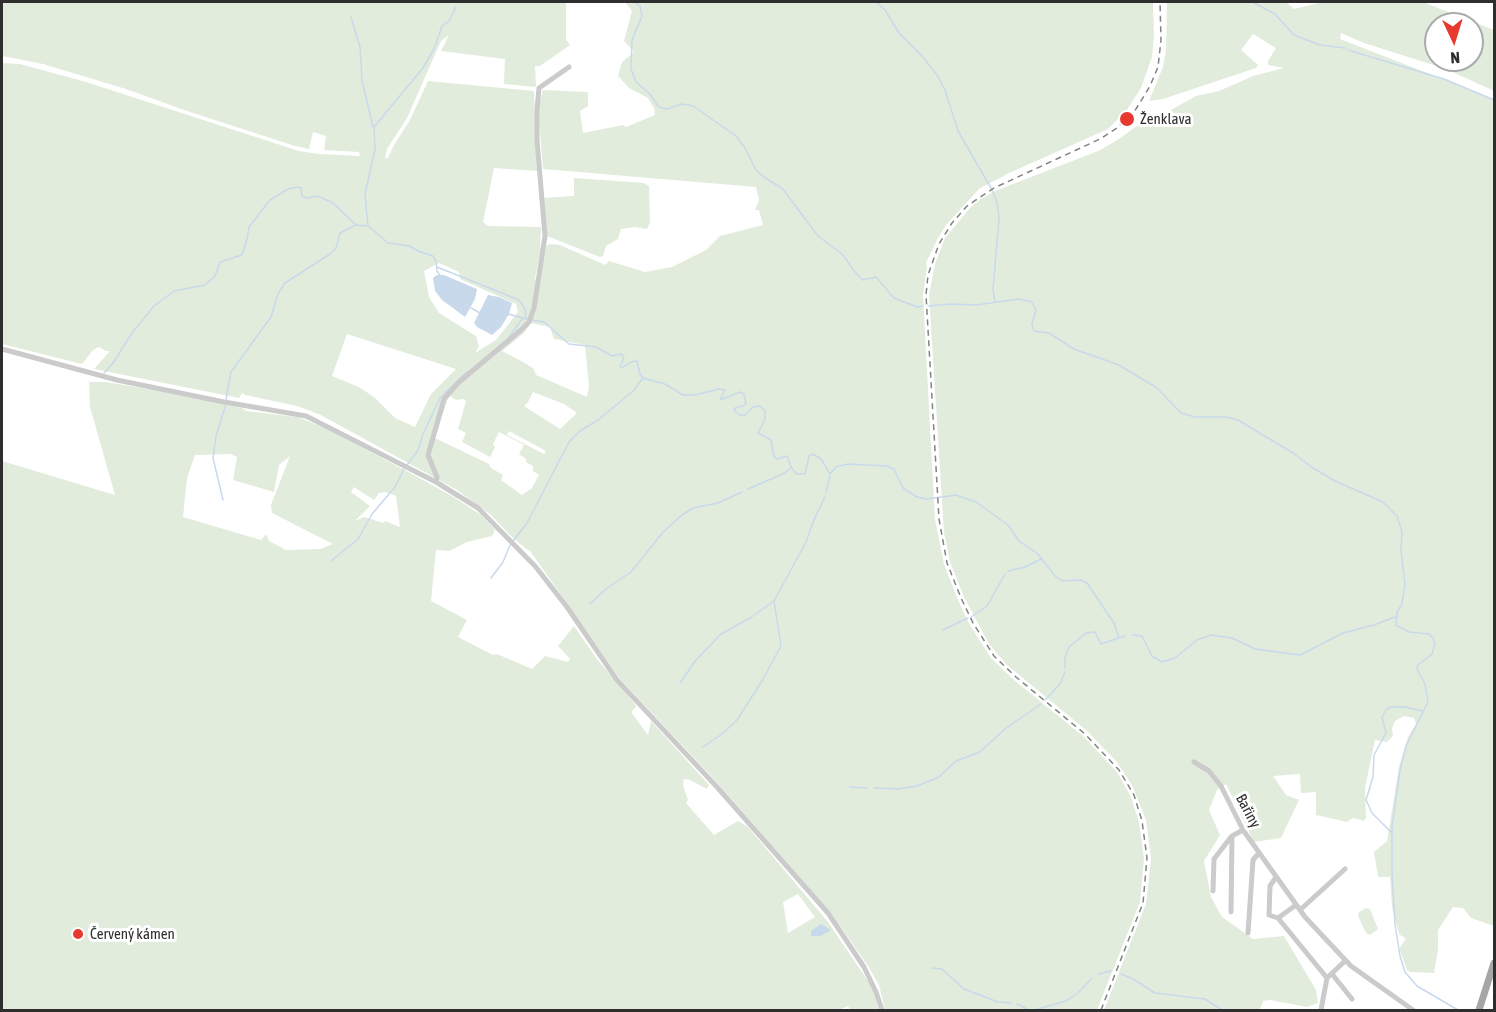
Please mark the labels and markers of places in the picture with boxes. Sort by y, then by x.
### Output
marker: Ženklava [1118,110,1136,128]
place label: Ženklava [1140,110,1191,128]
place label: Červený kámen [90,925,175,943]
marker: Červený kámen [71,927,85,941]

